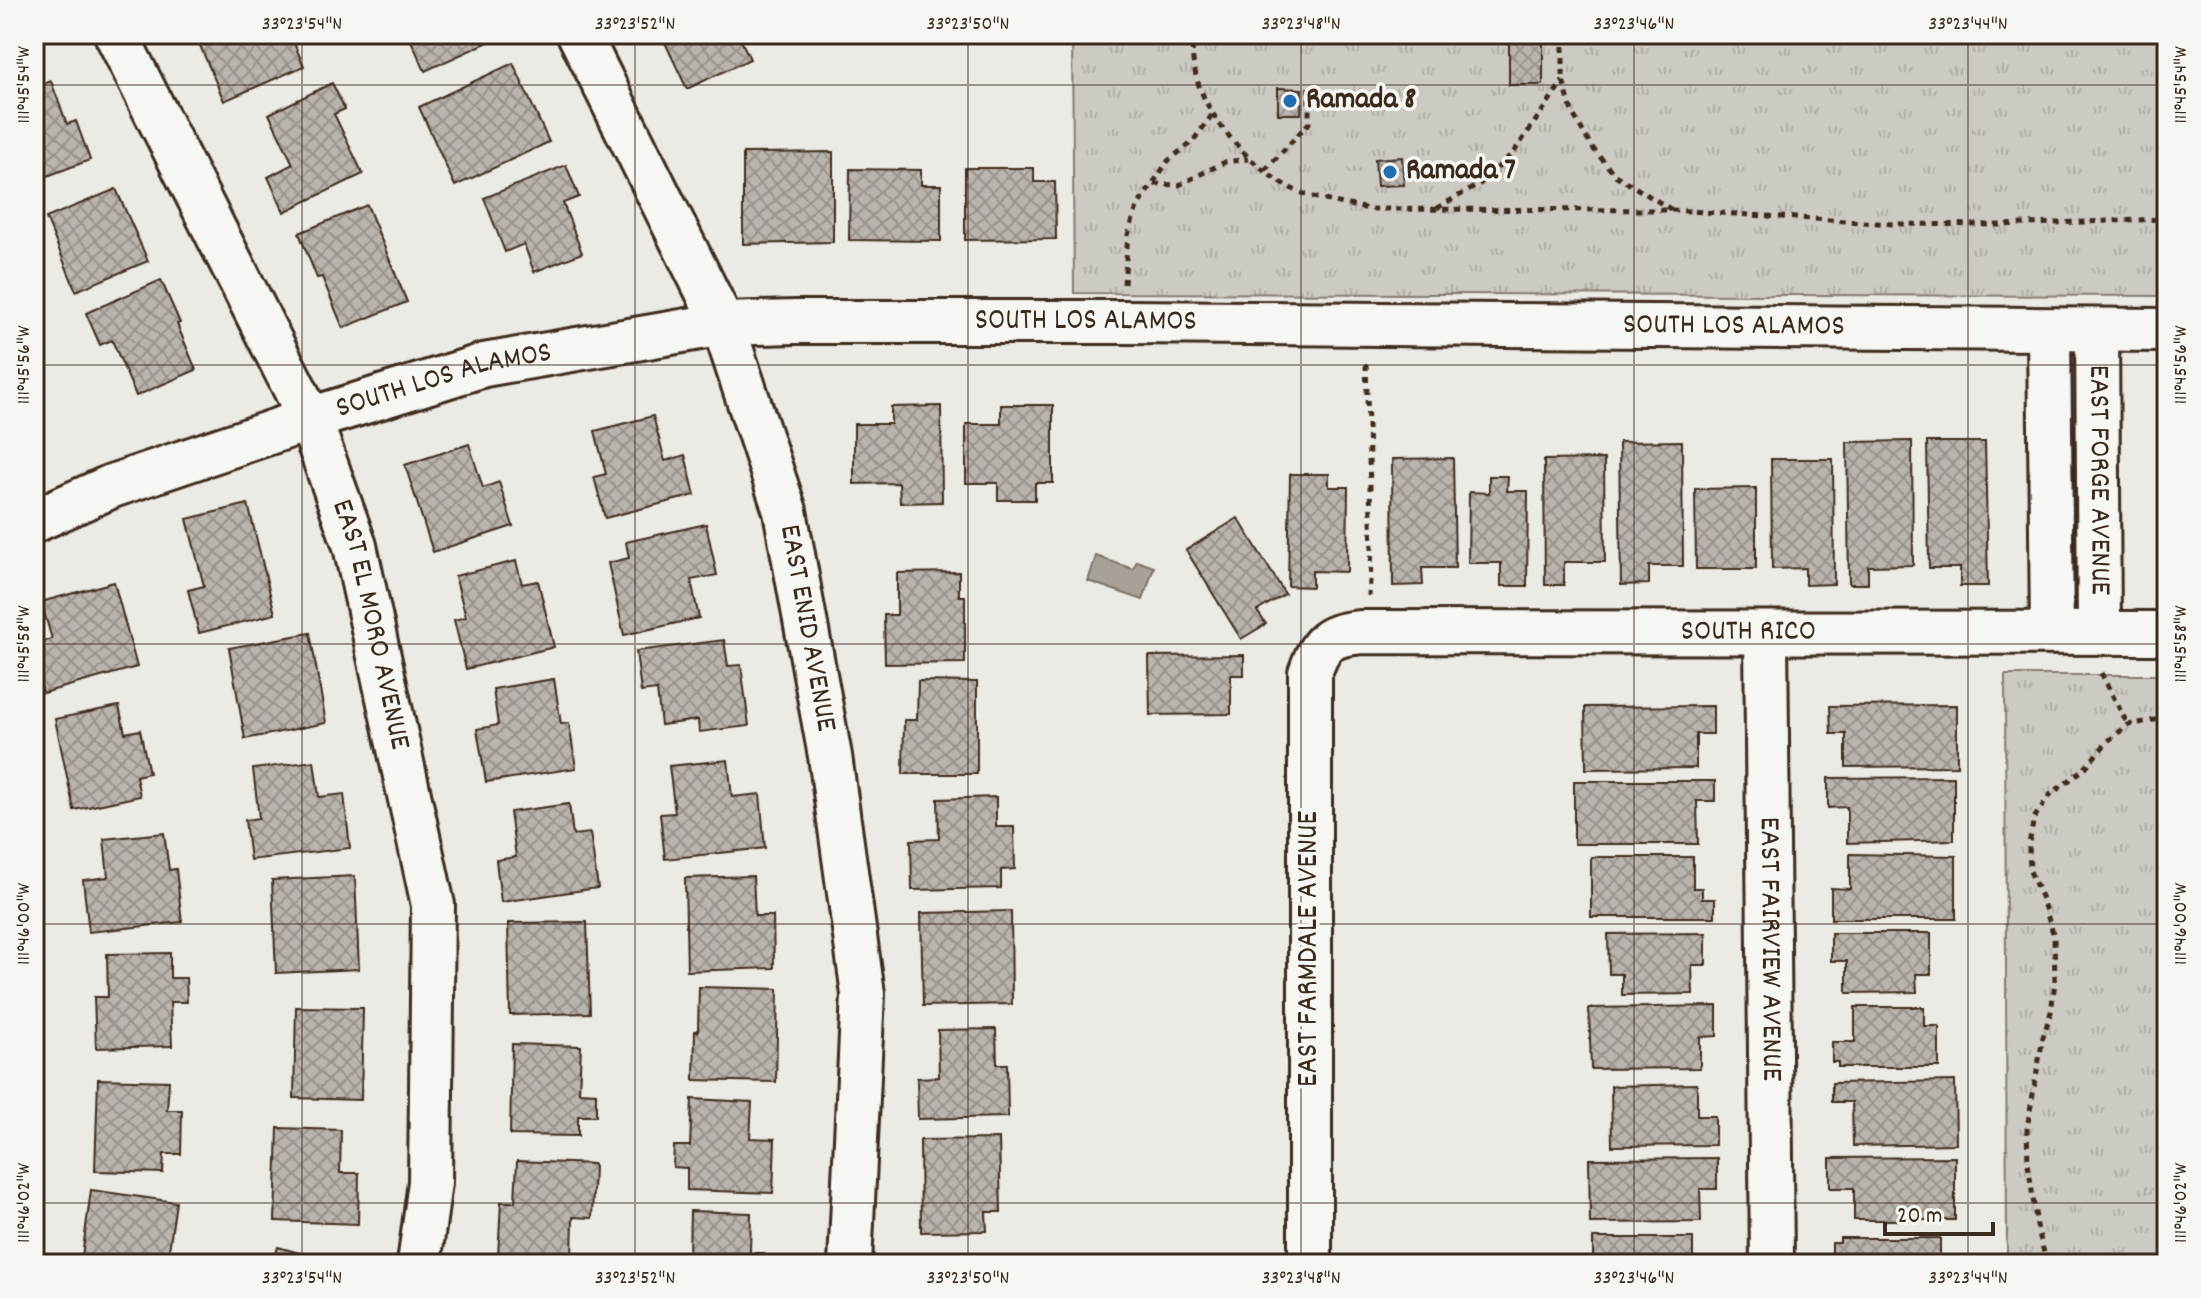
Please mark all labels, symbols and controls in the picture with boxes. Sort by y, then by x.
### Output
text: 33°23'54"N [262,11,342,39]
text: 33°23'52"N [595,11,675,39]
text: 33°23'50"N [927,11,1009,39]
text: 33°23'48"N [1261,11,1341,39]
text: 33°23'46"N [1594,11,1674,39]
text: 33°23'44"N [1928,11,2008,39]
text: 111°45'54"W [11,46,39,124]
text: 111°45'54"W [2168,46,2196,124]
place label: Ramada 8 [1306,80,1416,123]
marker: Ramada 8 [1281,92,1299,110]
place label: Ramada 7 [1406,151,1516,194]
marker: Ramada 7 [1381,163,1399,181]
street label: SOUTH LOS ALAMOS [975,300,1197,344]
street label: SOUTH LOS ALAMOS [1623,304,1845,349]
text: 111°45'56"W [11,325,39,404]
text: 111°45'56"W [2168,325,2196,404]
street label: SOUTH LOS ALAMOS [331,332,555,431]
street label: EAST FORGE AVENUE [2076,365,2120,596]
street label: EAST EL MORO AVENUE [319,494,420,754]
street label: EAST ENID AVENUE [766,521,847,736]
text: 111°45'58"W [11,605,39,682]
text: 111°45'58"W [2168,605,2196,682]
street label: SOUTH RICO [1681,611,1816,654]
street label: EAST FARMDALE AVENUE [1289,811,1332,1087]
street label: EAST FAIRVIEW AVENUE [1746,816,1792,1082]
text: 111°46'00"W [11,882,39,965]
text: 111°46'00"W [2168,882,2196,965]
text: 111°46'02"W [11,1163,39,1243]
text: 111°46'02"W [2168,1163,2196,1243]
scale bar [1885,1186,1993,1236]
text: 20 m [1897,1200,1943,1234]
text: 33°23'54"N [262,1265,342,1293]
text: 33°23'52"N [595,1265,675,1293]
text: 33°23'50"N [927,1265,1009,1293]
text: 33°23'48"N [1261,1265,1341,1293]
text: 33°23'46"N [1594,1265,1674,1293]
text: 33°23'44"N [1928,1265,2008,1293]

